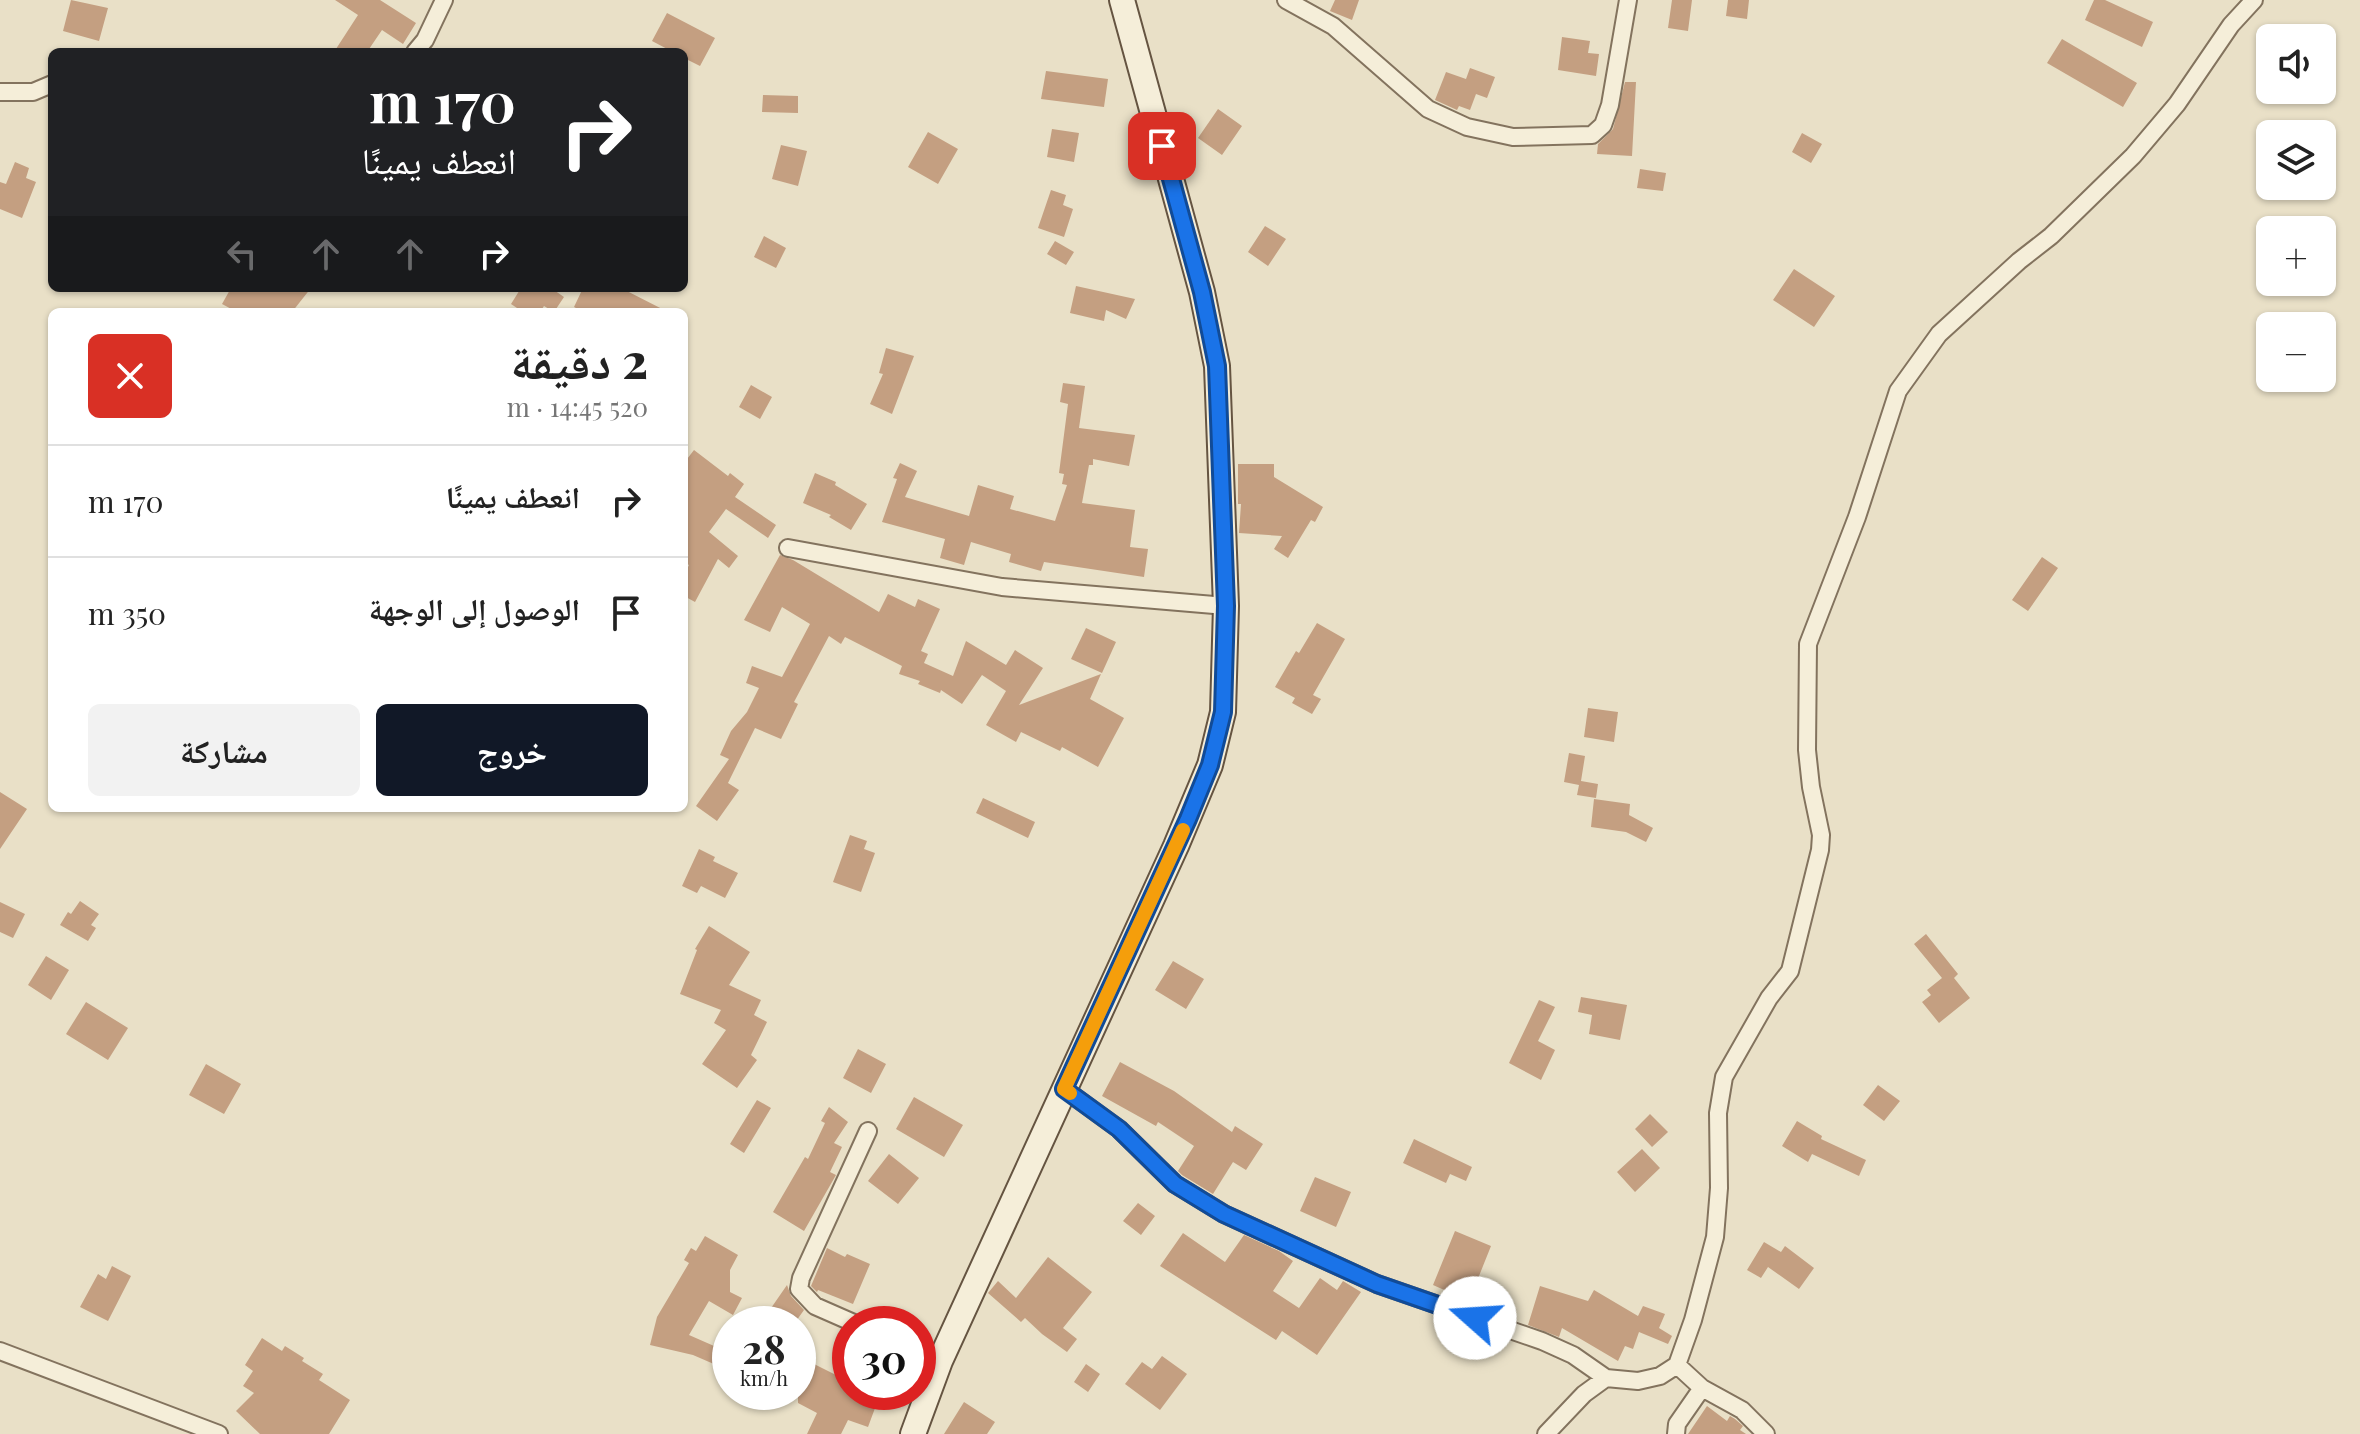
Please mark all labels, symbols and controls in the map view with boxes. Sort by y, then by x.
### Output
map controls [2256,24,2336,392]
button: sound [2256,24,2336,104]
text: 170 m [369,63,516,138]
icon: right [544,80,648,184]
pin [1128,112,1196,180]
button: layers [2256,120,2336,200]
icon: arrive [1140,124,1184,168]
text: انعطف يمينًا [362,135,516,183]
button: + [2256,216,2336,296]
icon: left [220,232,264,276]
icon: ahead [304,232,348,276]
icon: ahead [388,232,432,276]
icon: right [472,232,516,276]
button: − [2256,312,2336,392]
text: 2 دقيقة [510,327,648,391]
button: close [88,334,172,418]
text: 520 m · 14:45 [507,389,648,424]
text: انعطف يمينًا [446,476,580,516]
icon: right [604,479,648,523]
text: 170 m [88,481,163,521]
text: الوصول إلى الوجهة [369,588,580,628]
icon: arrive [604,591,648,635]
text: 350 m [88,593,166,633]
button: مشاركة [88,704,360,796]
button: خروج [376,704,648,796]
position arrow [1433,1276,1517,1360]
speed limit sign: 30 [832,1306,936,1410]
text: 28 [742,1321,786,1374]
text: km/h [740,1364,788,1391]

